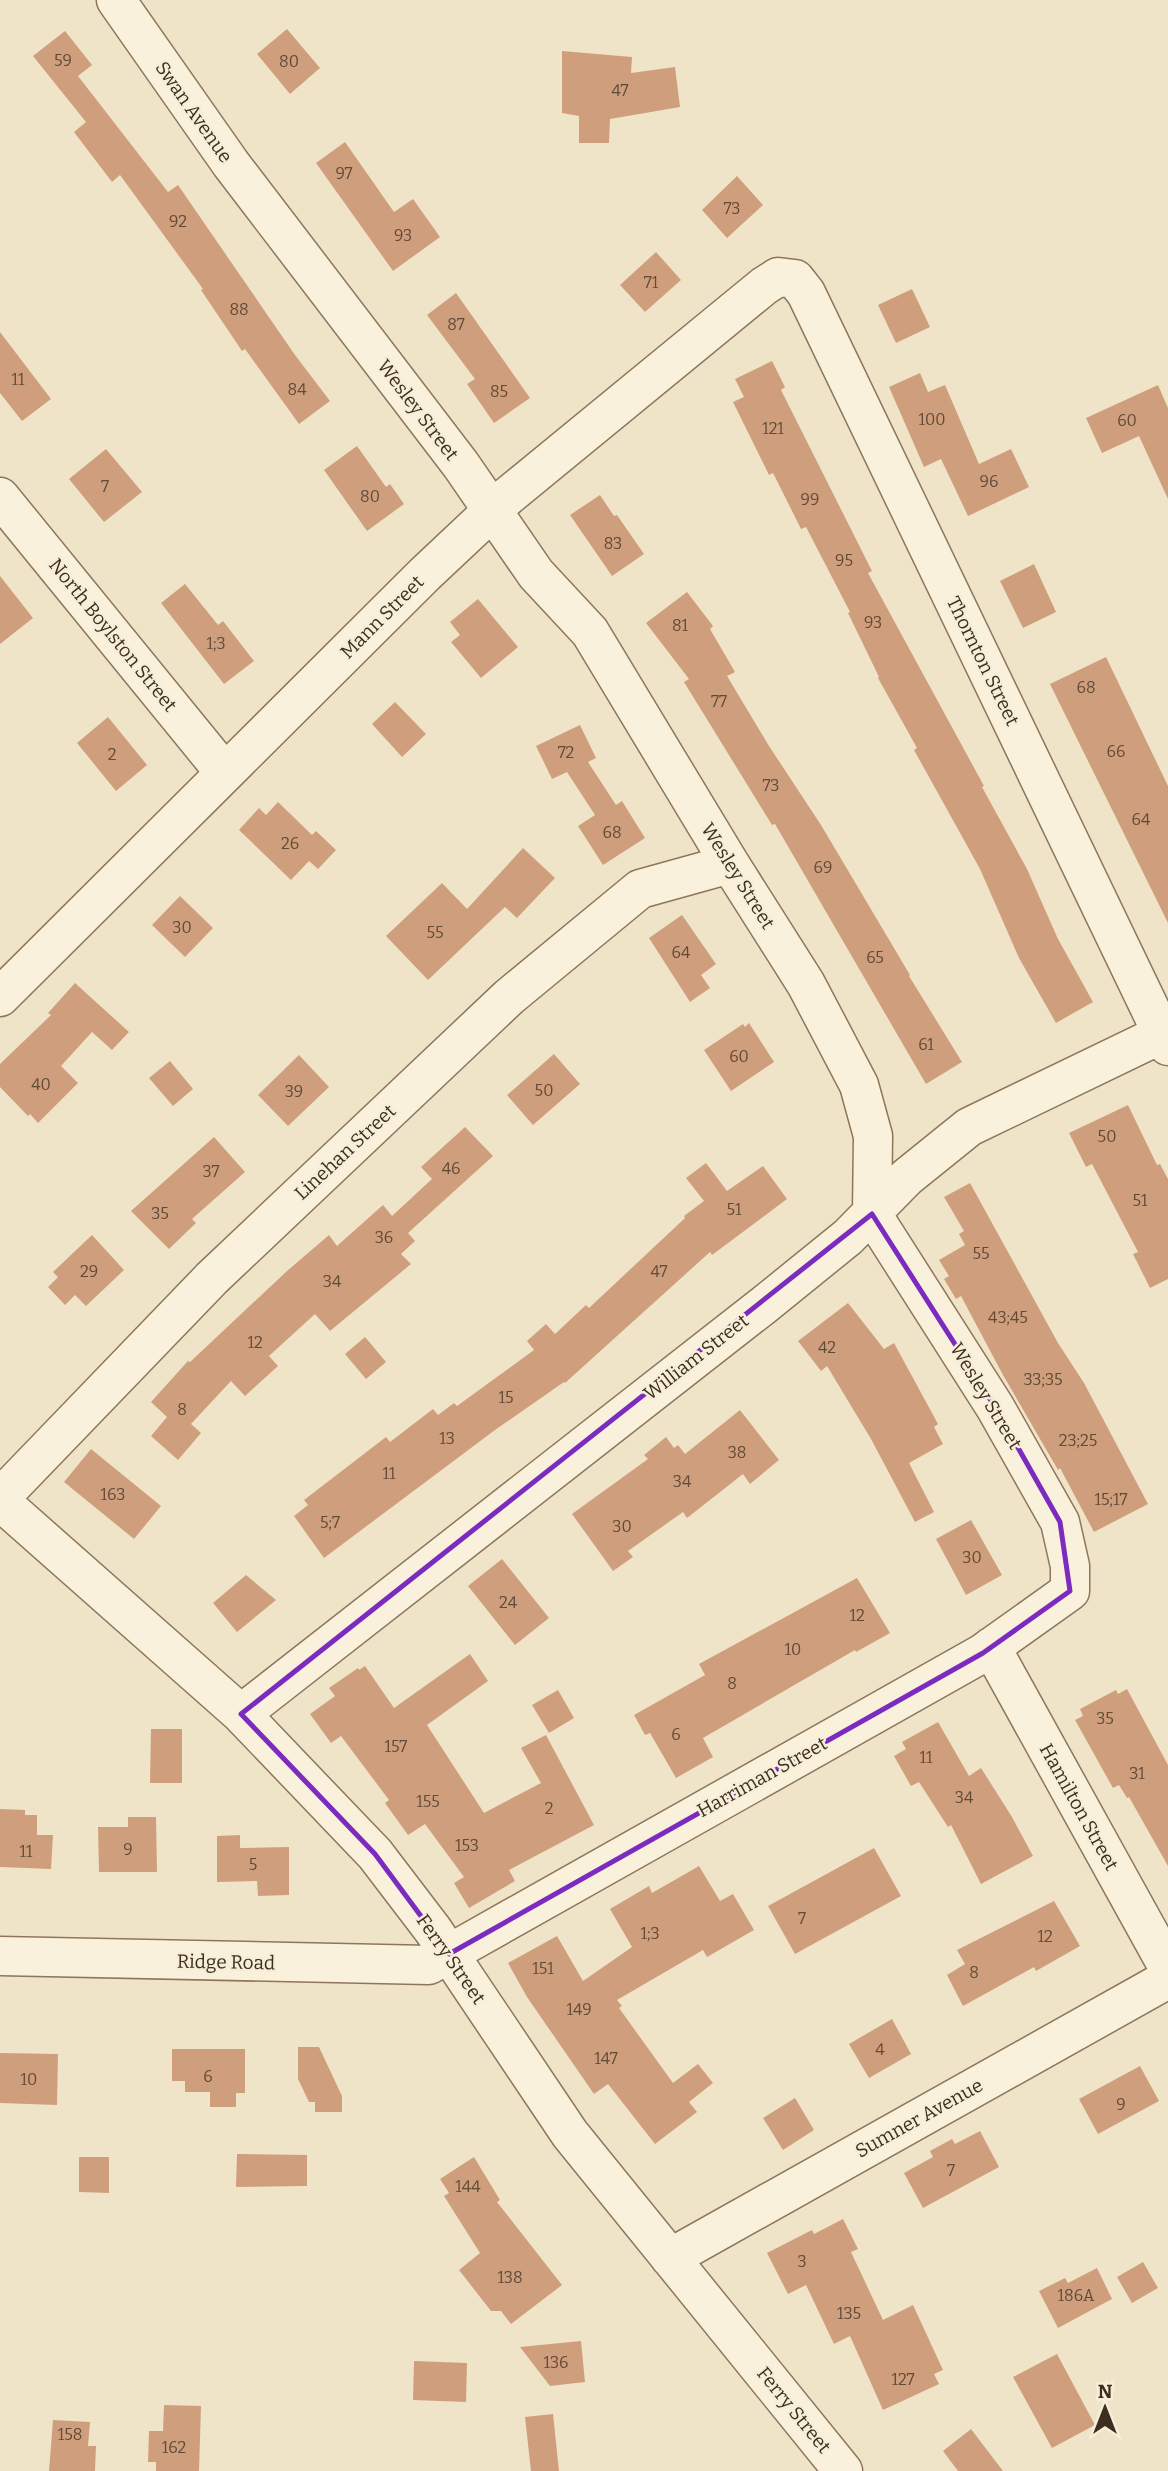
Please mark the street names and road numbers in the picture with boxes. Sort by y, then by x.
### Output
street label: Swan Avenue [151,57,237,167]
street label: Wesley Street [373,355,464,465]
street label: North Boylston Street [44,554,182,716]
street label: Mann Street [336,570,429,663]
street label: Thornton Street [942,593,1024,729]
street label: Wesley Street [696,819,780,933]
street label: Linehan Street [290,1099,400,1205]
street label: William Street [639,1309,753,1405]
street label: Wesley Street [945,1338,1027,1454]
street label: Harriman Street [693,1732,831,1822]
street label: Hamilton Street [1035,1740,1123,1875]
street label: Ferry Street [412,1910,490,2008]
street label: Ridge Road [177,1950,275,1974]
street label: Sumner Avenue [851,2073,987,2163]
street label: Ferry Street [752,2362,836,2458]

